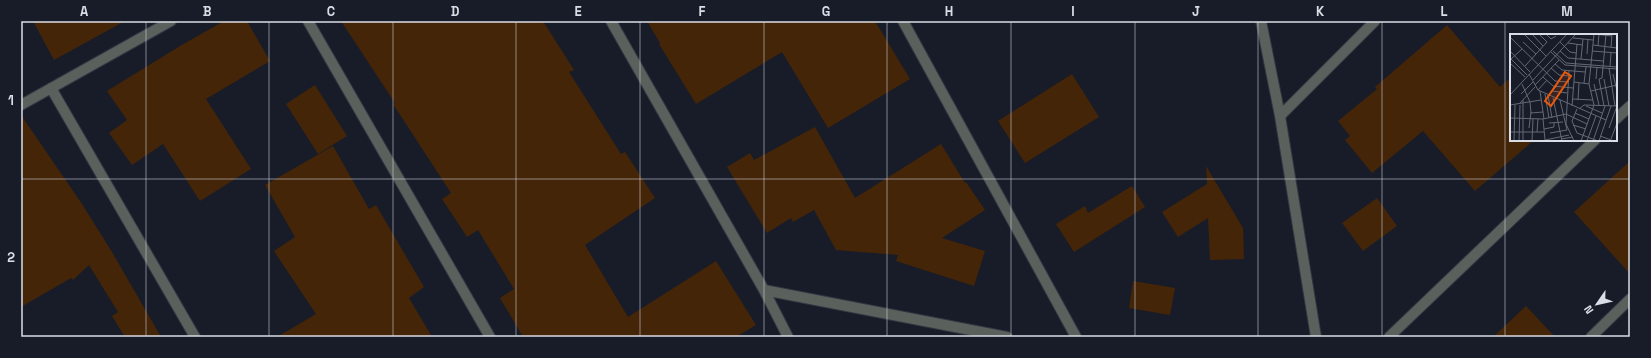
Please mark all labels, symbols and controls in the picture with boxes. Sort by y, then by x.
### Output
text: A [80,3,89,20]
text: B [203,3,212,20]
text: C [327,3,335,20]
text: D [451,3,460,20]
text: E [574,3,582,20]
text: F [699,3,706,20]
text: G [822,3,830,20]
text: H [945,3,953,20]
text: I [1071,3,1075,20]
text: J [1192,3,1200,20]
text: K [1316,3,1325,20]
text: L [1440,3,1448,20]
text: M [1561,3,1573,20]
inset map [1510,34,1617,141]
text: 1 [8,92,14,109]
text: 2 [7,249,15,266]
north arrow [1577,284,1617,324]
text: N [1581,303,1597,317]

